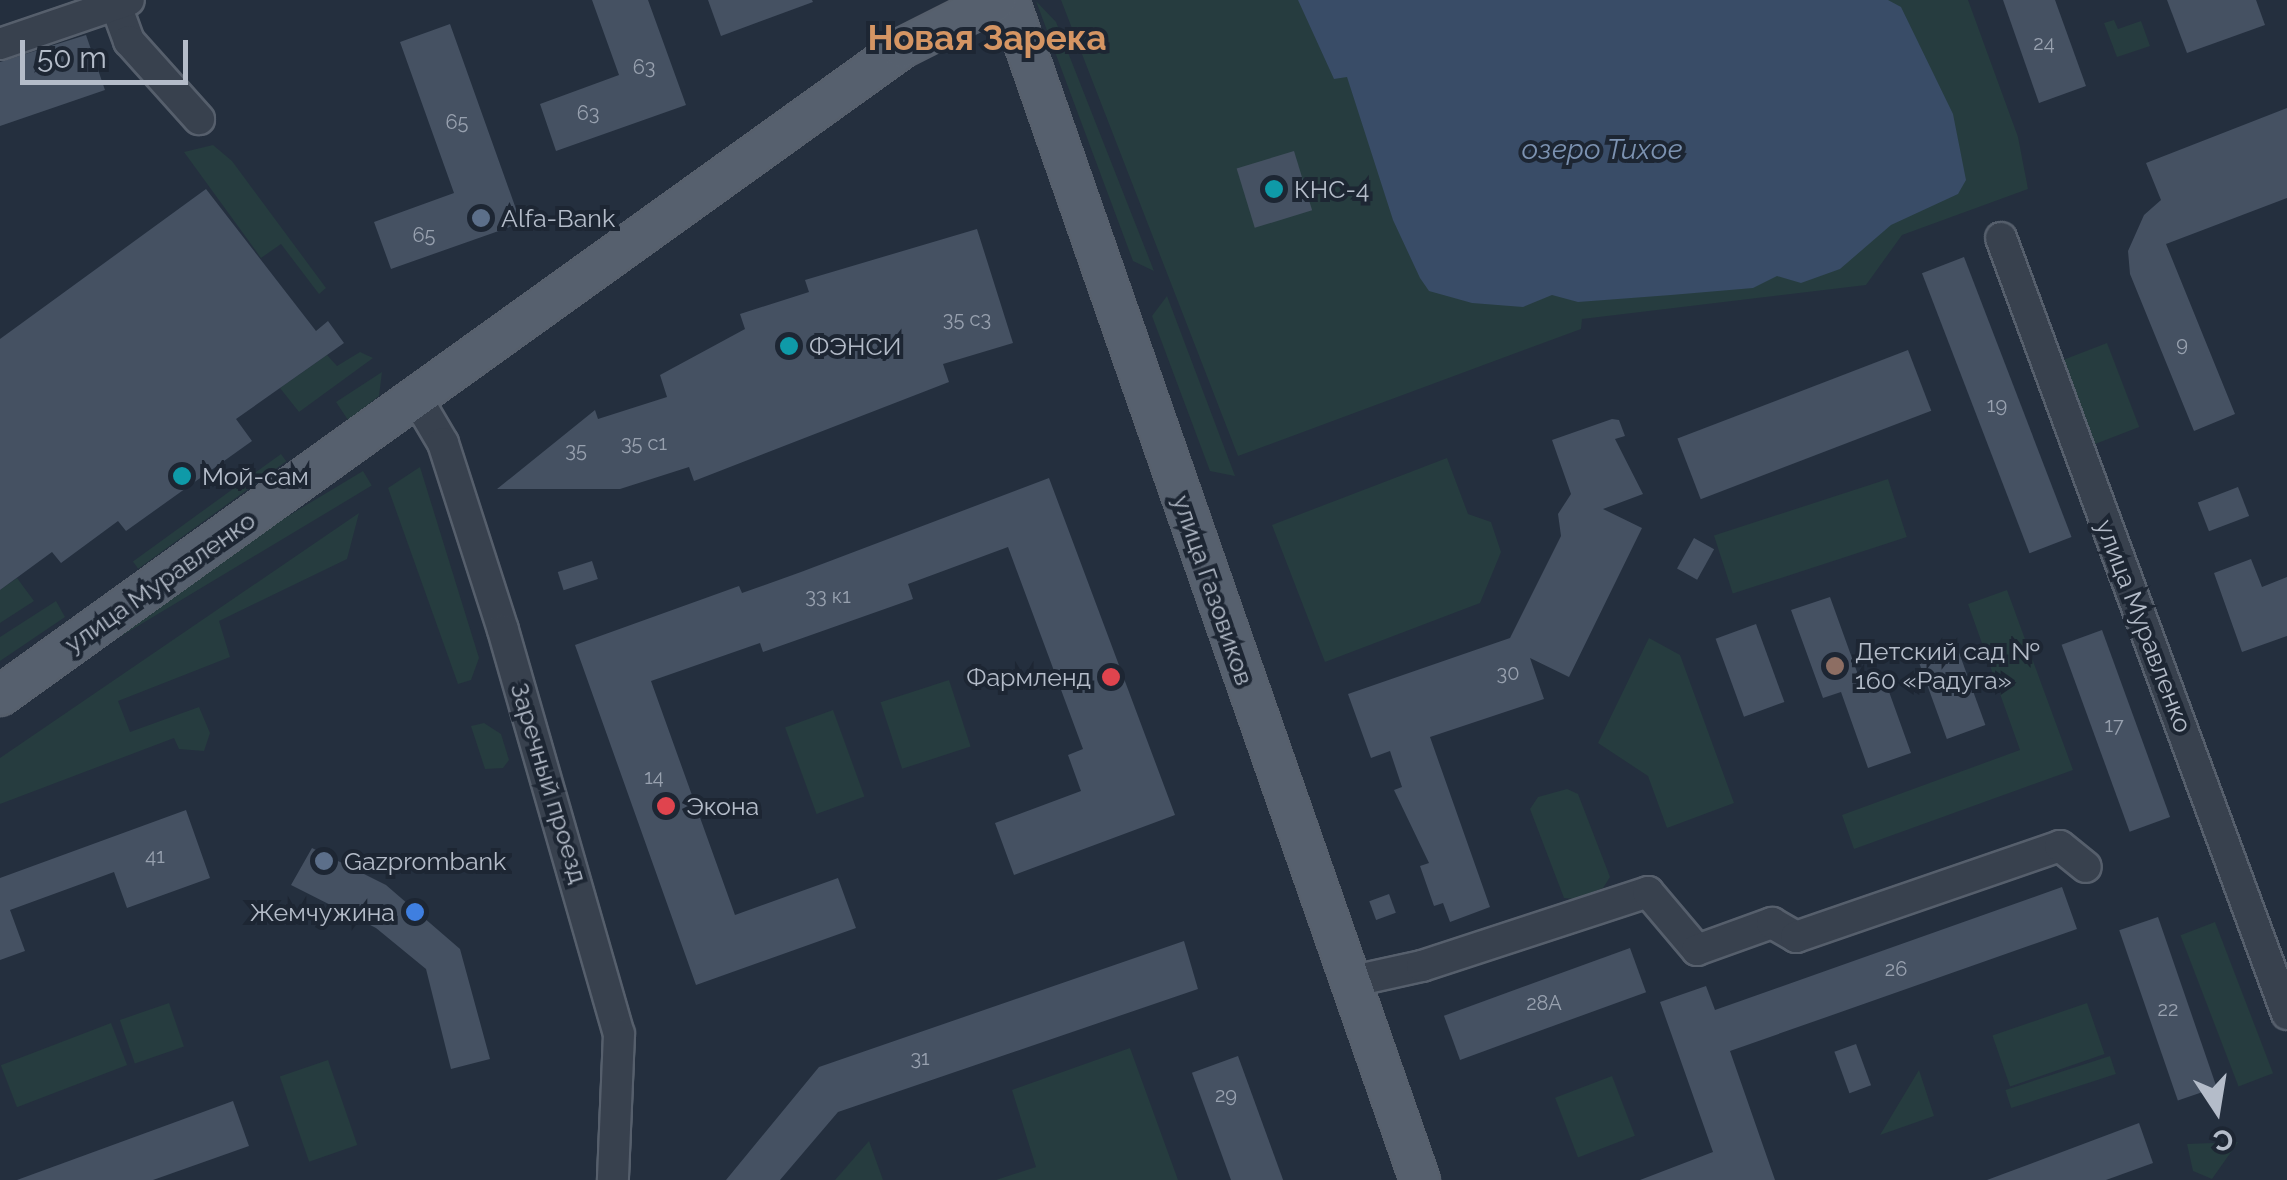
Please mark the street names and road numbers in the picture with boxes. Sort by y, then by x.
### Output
street label: улица Газовиков [1166,491,1260,689]
street label: улица Муравленко [59,505,261,659]
street label: улица Муравленко [2090,515,2198,737]
street label: Заречный проезд [504,679,594,887]

